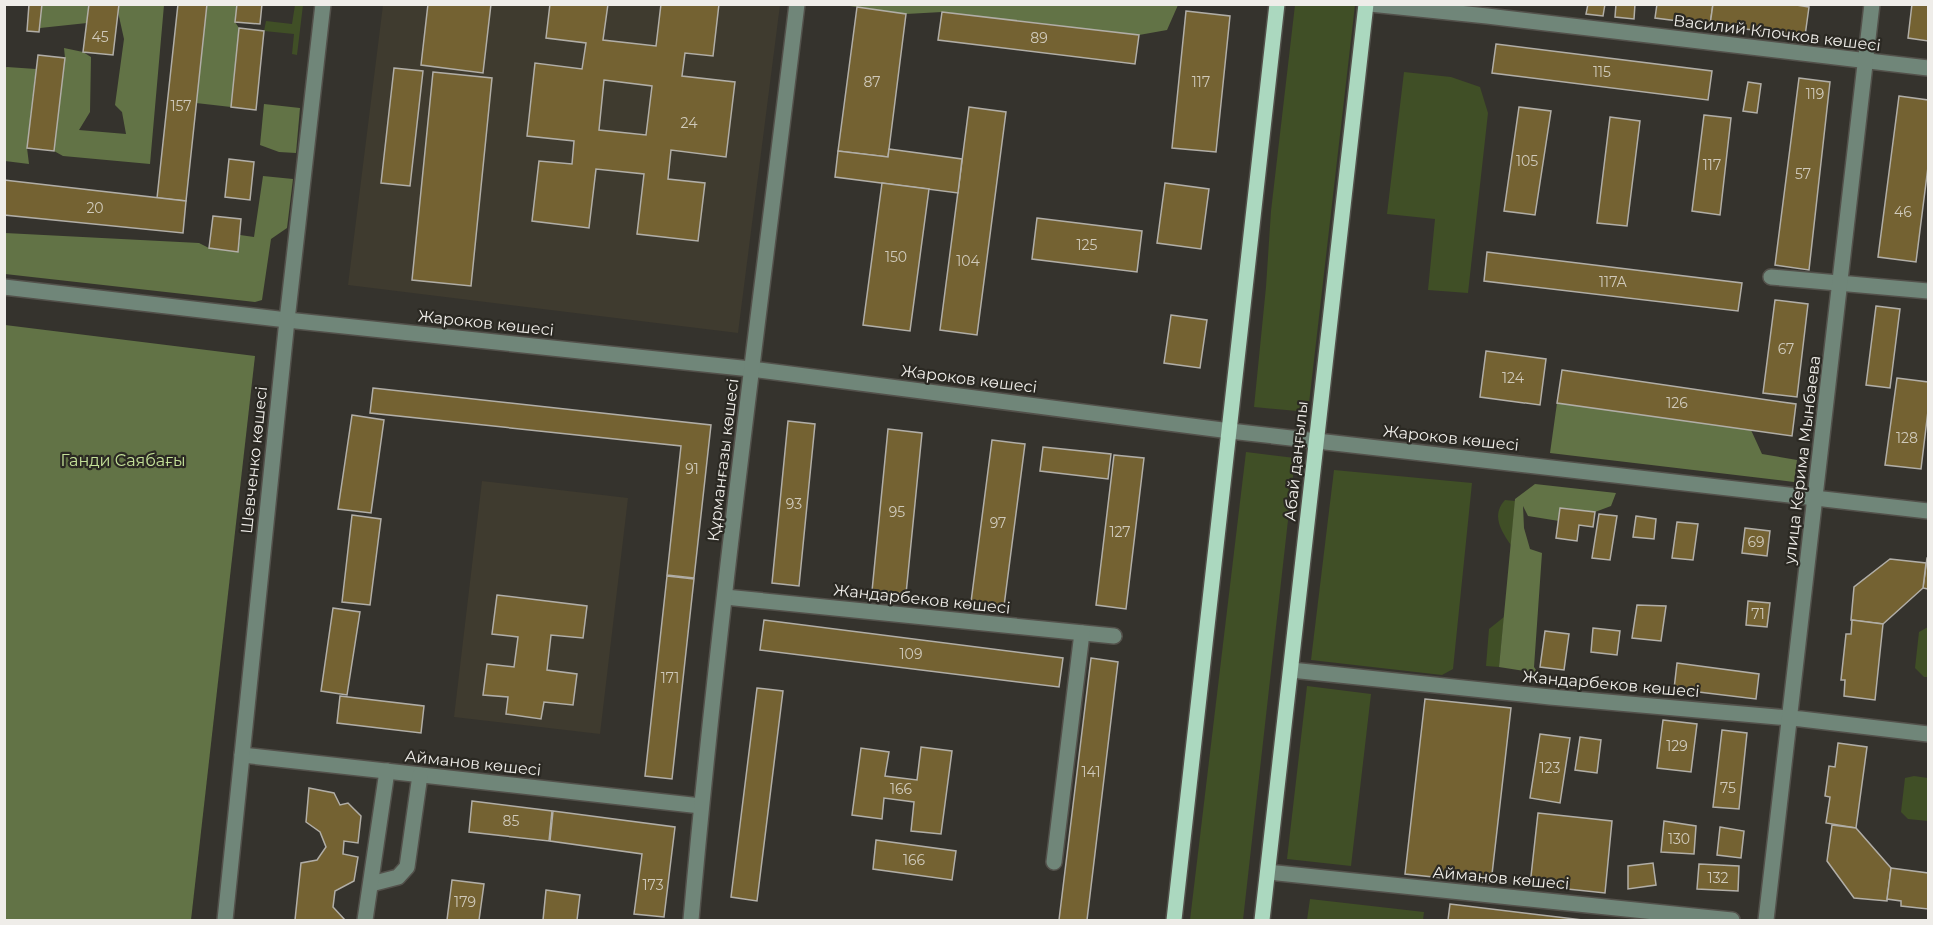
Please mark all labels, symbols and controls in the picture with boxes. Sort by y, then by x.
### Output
street label: Василий Клочков көшесі [1672,11,1882,55]
house number: 45 [91,28,109,46]
house number: 89 [1030,29,1048,47]
house number: 115 [1593,63,1611,81]
house number: 87 [863,73,881,91]
house number: 117 [1192,73,1210,91]
house number: 119 [1806,85,1824,103]
house number: 157 [170,97,192,115]
house number: 24 [681,114,698,132]
house number: 105 [1516,152,1538,170]
house number: 117 [1703,156,1721,174]
house number: 57 [1795,165,1811,183]
house number: 20 [86,199,104,217]
house number: 46 [1894,203,1912,221]
house number: 125 [1077,236,1098,254]
house number: 150 [885,248,907,266]
house number: 104 [956,252,981,270]
house number: 117А [1599,273,1627,291]
street label: Жароков көшесі [417,306,555,340]
house number: 67 [1778,340,1794,358]
street label: улица Керима Мынбаева [1780,354,1824,567]
street label: Жароков көшесі [900,361,1038,397]
house number: 124 [1502,369,1525,387]
street label: Құрманғазы көшесі [704,377,742,543]
street label: Шевченко көшесі [237,385,271,535]
house number: 126 [1666,394,1688,412]
street label: Абай даңғылы [1280,400,1312,522]
street label: Жароков көшесі [1382,421,1520,455]
house number: 128 [1896,429,1918,447]
park label: Ганди Саябағы [60,451,186,470]
house number: 91 [685,460,699,478]
house number: 93 [786,495,802,513]
house number: 95 [889,503,905,521]
house number: 97 [990,514,1006,532]
house number: 127 [1109,523,1131,541]
house number: 69 [1747,533,1765,551]
street label: Жандарбеков көшесі [833,580,1011,618]
house number: 71 [1751,605,1765,623]
house number: 109 [900,645,922,663]
street label: Жандарбеков көшесі [1522,667,1700,701]
house number: 171 [661,669,679,687]
house number: 129 [1666,737,1688,755]
street label: Айманов көшесі [404,746,542,780]
house number: 123 [1540,759,1561,777]
house number: 141 [1081,763,1101,781]
house number: 75 [1720,779,1736,797]
house number: 166 [890,780,913,798]
house number: 85 [503,812,520,830]
house number: 130 [1668,830,1690,848]
house number: 166 [903,851,926,869]
street label: Айманов көшесі [1432,863,1570,893]
house number: 132 [1708,869,1728,887]
house number: 173 [642,876,664,894]
house number: 179 [454,893,476,911]

